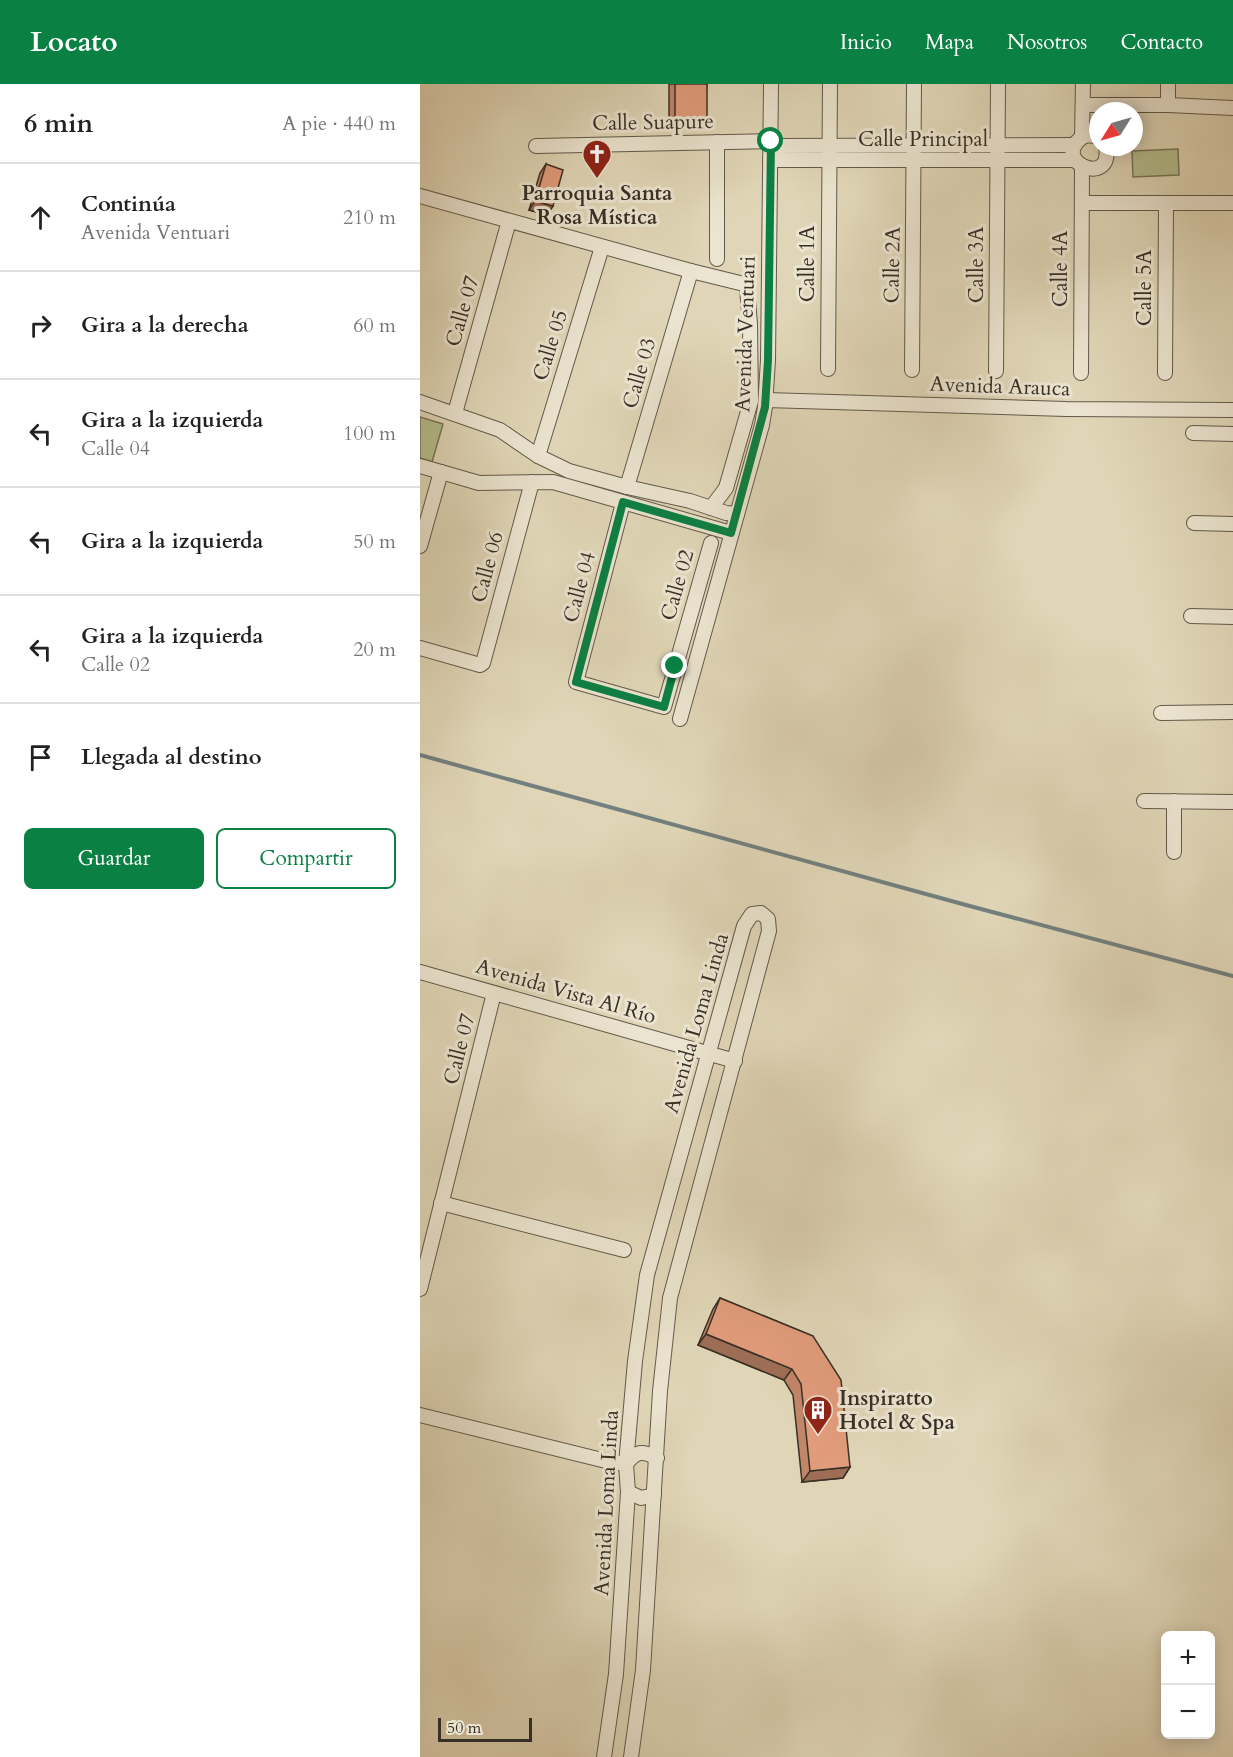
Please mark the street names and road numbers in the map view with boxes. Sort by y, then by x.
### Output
street label: Calle Suapure [592,107,714,138]
street label: Calle Principal [858,125,988,154]
street label: Calle 1A [793,226,822,302]
street label: Calle 2A [877,226,908,304]
street label: Calle 3A [962,227,991,303]
street label: Calle 4A [1046,231,1075,307]
street label: Calle 5A [1130,250,1159,326]
street label: Avenida Ventuari [728,255,763,413]
street label: Calle 07 [439,272,486,350]
street label: Calle 05 [526,306,575,384]
street label: Calle 03 [616,334,663,412]
street label: Avenida Arauca [929,370,1071,403]
street label: Calle 06 [464,528,511,606]
street label: Calle 02 [654,546,701,624]
street label: Calle 04 [556,548,603,626]
street label: Avenida Loma Linda [657,930,736,1117]
street label: Avenida Vista Al Río [472,952,659,1031]
street label: Calle 07 [437,1010,482,1088]
street label: Avenida Loma Linda [587,1409,626,1597]

